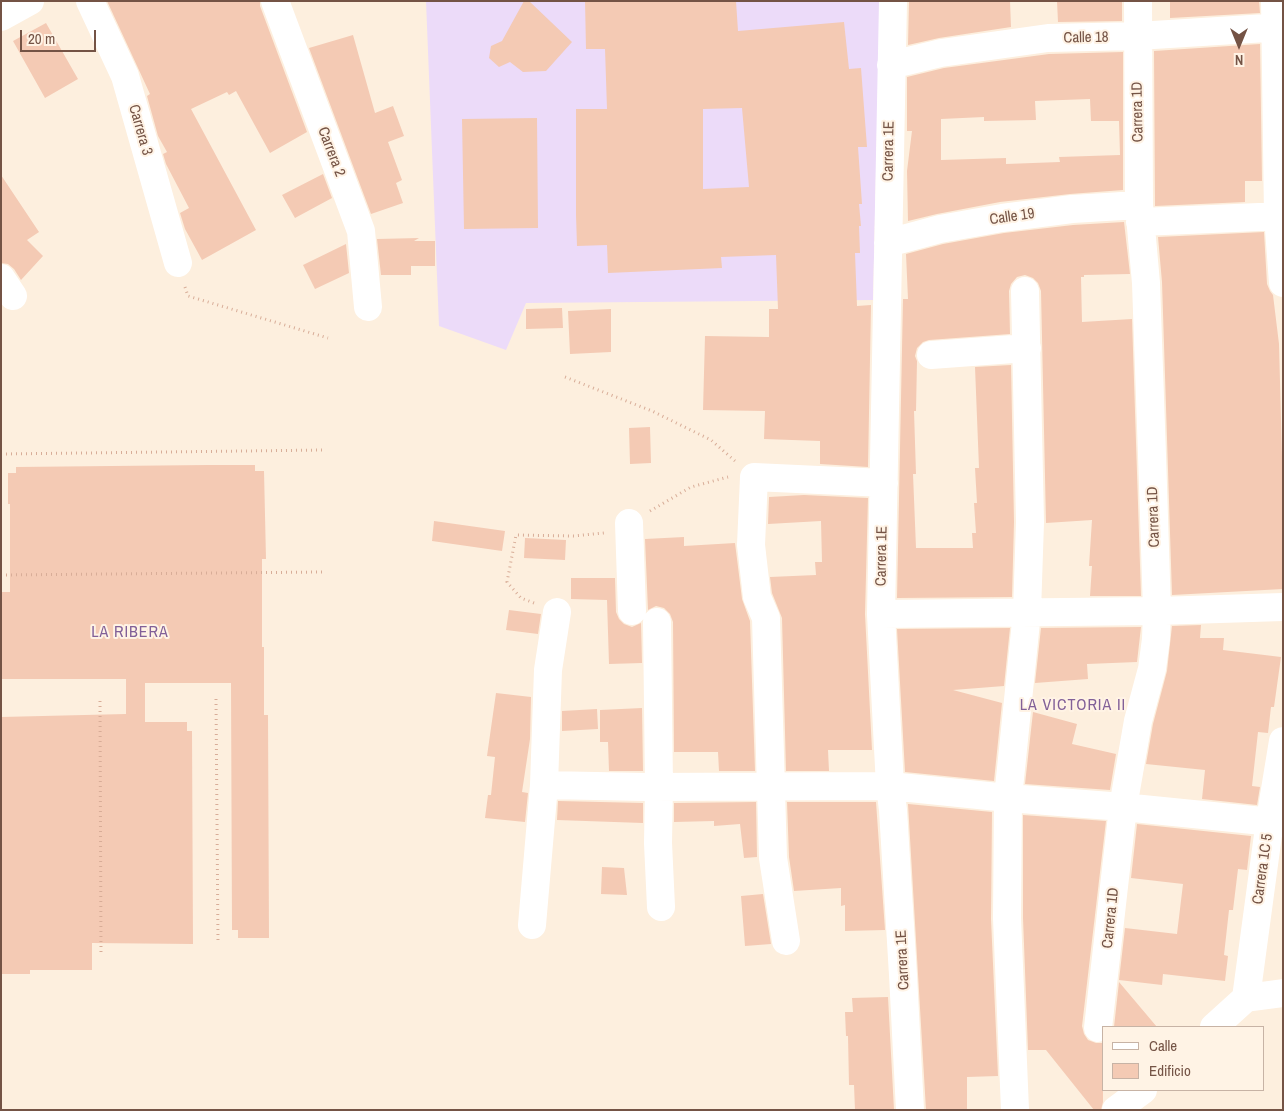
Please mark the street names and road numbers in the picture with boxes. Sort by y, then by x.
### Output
street label: Calle 18 [1063,29,1109,47]
street label: Carrera 1D [1128,81,1148,143]
street label: Carrera 3 [124,103,156,157]
street label: Carrera 1E [879,121,899,181]
street label: Carrera 2 [313,125,349,179]
street label: Calle 19 [988,205,1036,229]
street label: Carrera 1D [1144,486,1164,548]
street label: Carrera 1E [872,526,892,586]
street label: Carrera 1C 5 [1249,833,1277,905]
street label: Carrera 1D [1099,887,1123,949]
street label: Carrera 1E [892,929,914,991]

